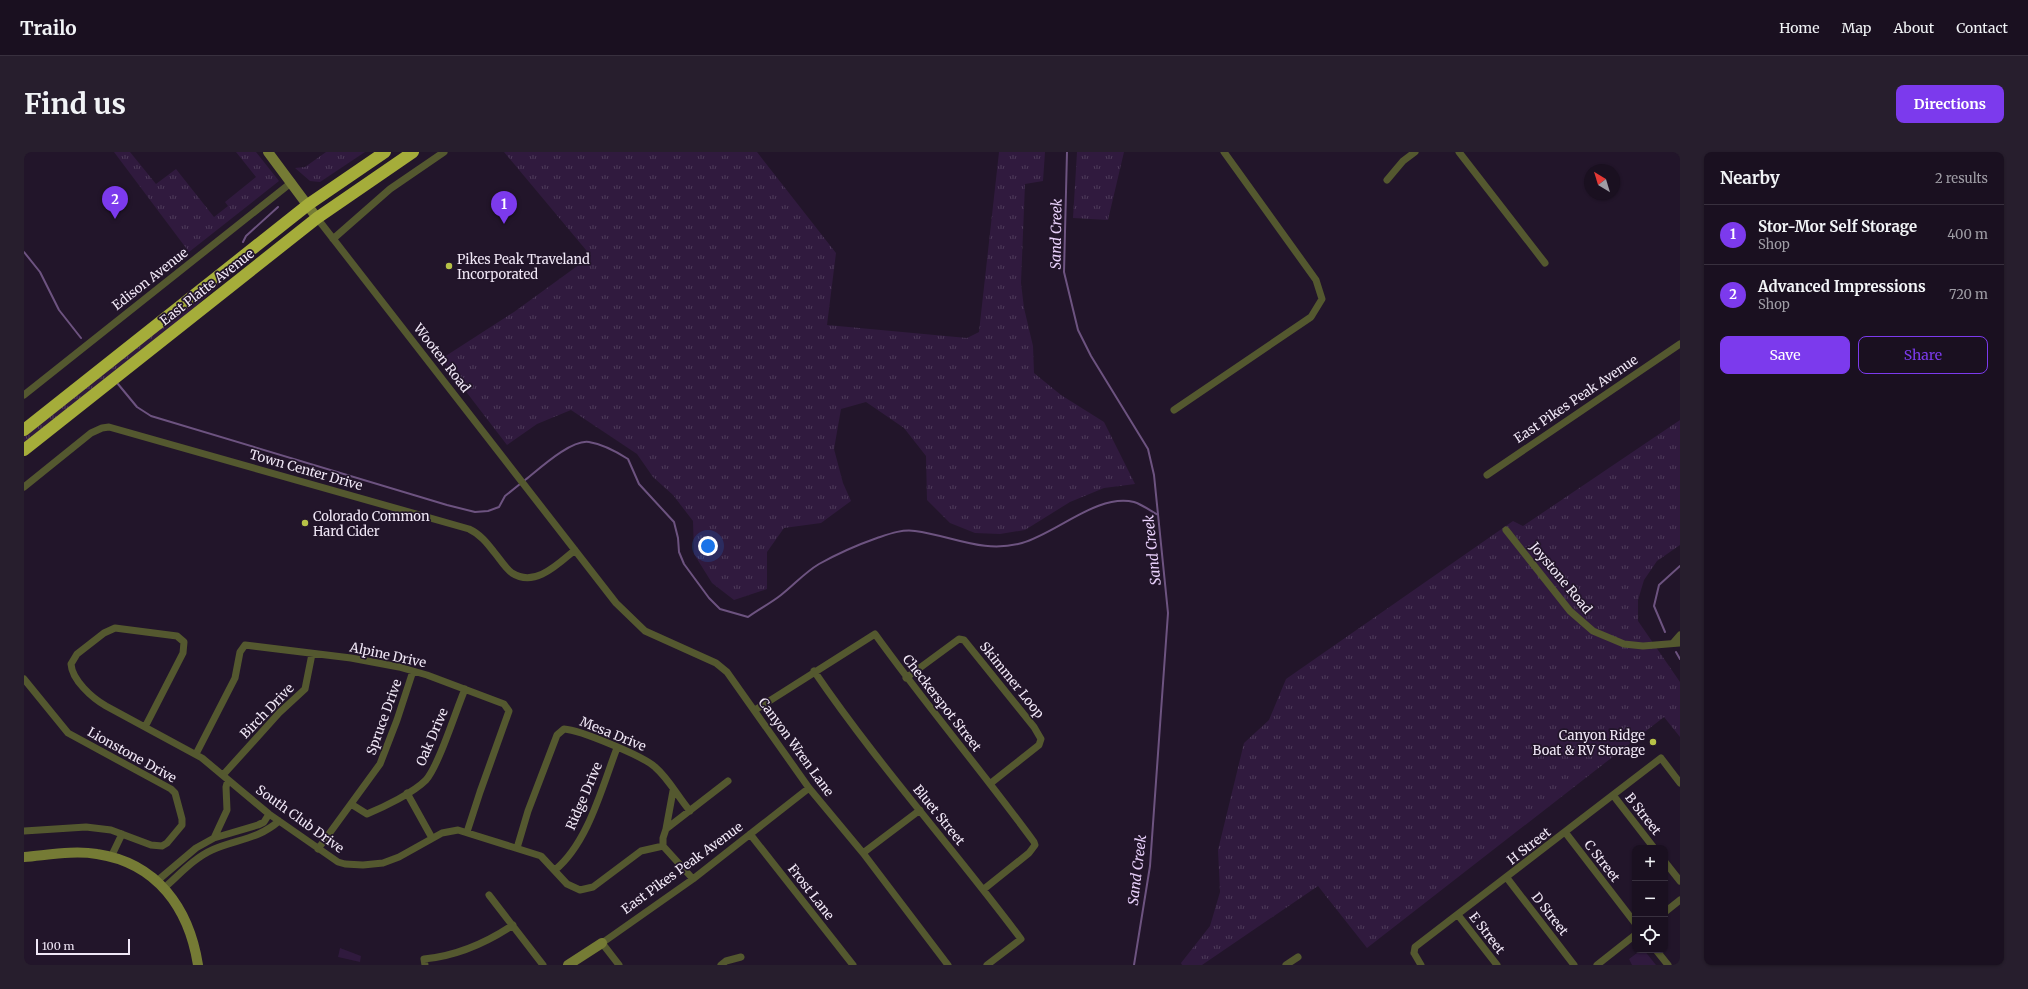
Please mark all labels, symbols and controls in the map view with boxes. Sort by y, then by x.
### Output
text: Trailo [20,16,77,40]
text: Home [1779,19,1820,37]
text: Map [1842,19,1871,37]
text: About [1893,19,1934,37]
text: Contact [1956,19,2008,37]
button: Directions [1896,85,2004,123]
text: Find us [24,86,126,122]
north arrow [1584,164,1620,200]
text: Nearby [1720,167,1780,189]
text: 2 results [1935,170,1988,187]
pin: 2 [102,186,128,219]
pin: 1 [491,191,517,224]
water label: Sand Creek [1046,198,1066,270]
text: Stor-Mor Self Storage [1758,217,1917,236]
text: 1 [1730,226,1736,243]
text: 400 m [1947,226,1988,243]
text: Shop [1758,236,1790,253]
street label: Edison Avenue [109,244,192,314]
street label: East Platte Avenue [157,245,258,329]
place label: Pikes Peak Traveland Incorporated [457,251,590,283]
marker: Pikes Peak Traveland Incorporated [444,261,454,271]
text: Advanced Impressions [1758,277,1926,296]
text: 2 [1729,286,1737,303]
text: 720 m [1949,286,1988,303]
text: Shop [1758,296,1790,313]
street label: Wooten Road [409,319,474,396]
button: Save [1720,336,1850,374]
button: Share [1858,336,1988,374]
street label: East Pikes Peak Avenue [1511,351,1641,447]
street label: Town Center Drive [247,446,365,494]
place label: Colorado Common Hard Cider [313,508,430,540]
water label: Sand Creek [1139,514,1165,586]
marker: Colorado Common Hard Cider [300,518,310,528]
your location [698,536,718,556]
street label: Joystone Road [1525,538,1596,617]
street label: Alpine Drive [347,638,428,671]
street label: Skimmer Loop [976,638,1048,722]
street label: Checkerspot Street [899,651,985,755]
street label: Spruce Drive [362,677,406,757]
street label: Birch Drive [237,680,298,742]
street label: Canyon Wren Lane [754,694,838,800]
street label: Oak Drive [412,705,452,769]
street label: Mesa Drive [577,713,649,755]
street label: Lionstone Drive [84,723,180,787]
place label: Canyon Ridge Boat & RV Storage [1533,727,1645,759]
marker: Canyon Ridge Boat & RV Storage [1648,737,1658,747]
street label: Ridge Drive [562,759,606,833]
street label: South Club Drive [253,781,348,857]
street label: Bluet Street [910,781,968,849]
street label: B Street [1621,789,1665,839]
street label: East Pikes Peak Avenue [618,818,746,918]
street label: H Street [1504,824,1554,868]
water label: Sand Creek [1124,833,1150,906]
street label: C Street [1580,837,1624,885]
map controls [1632,845,1668,953]
button: + [1632,845,1668,881]
street label: Frost Lane [784,861,838,923]
button: − [1632,881,1668,917]
street label: D Street [1528,889,1572,939]
street label: E Street [1465,909,1509,957]
button: locate [1632,917,1668,953]
scale bar [36,937,130,956]
text: 100 m [42,939,74,953]

